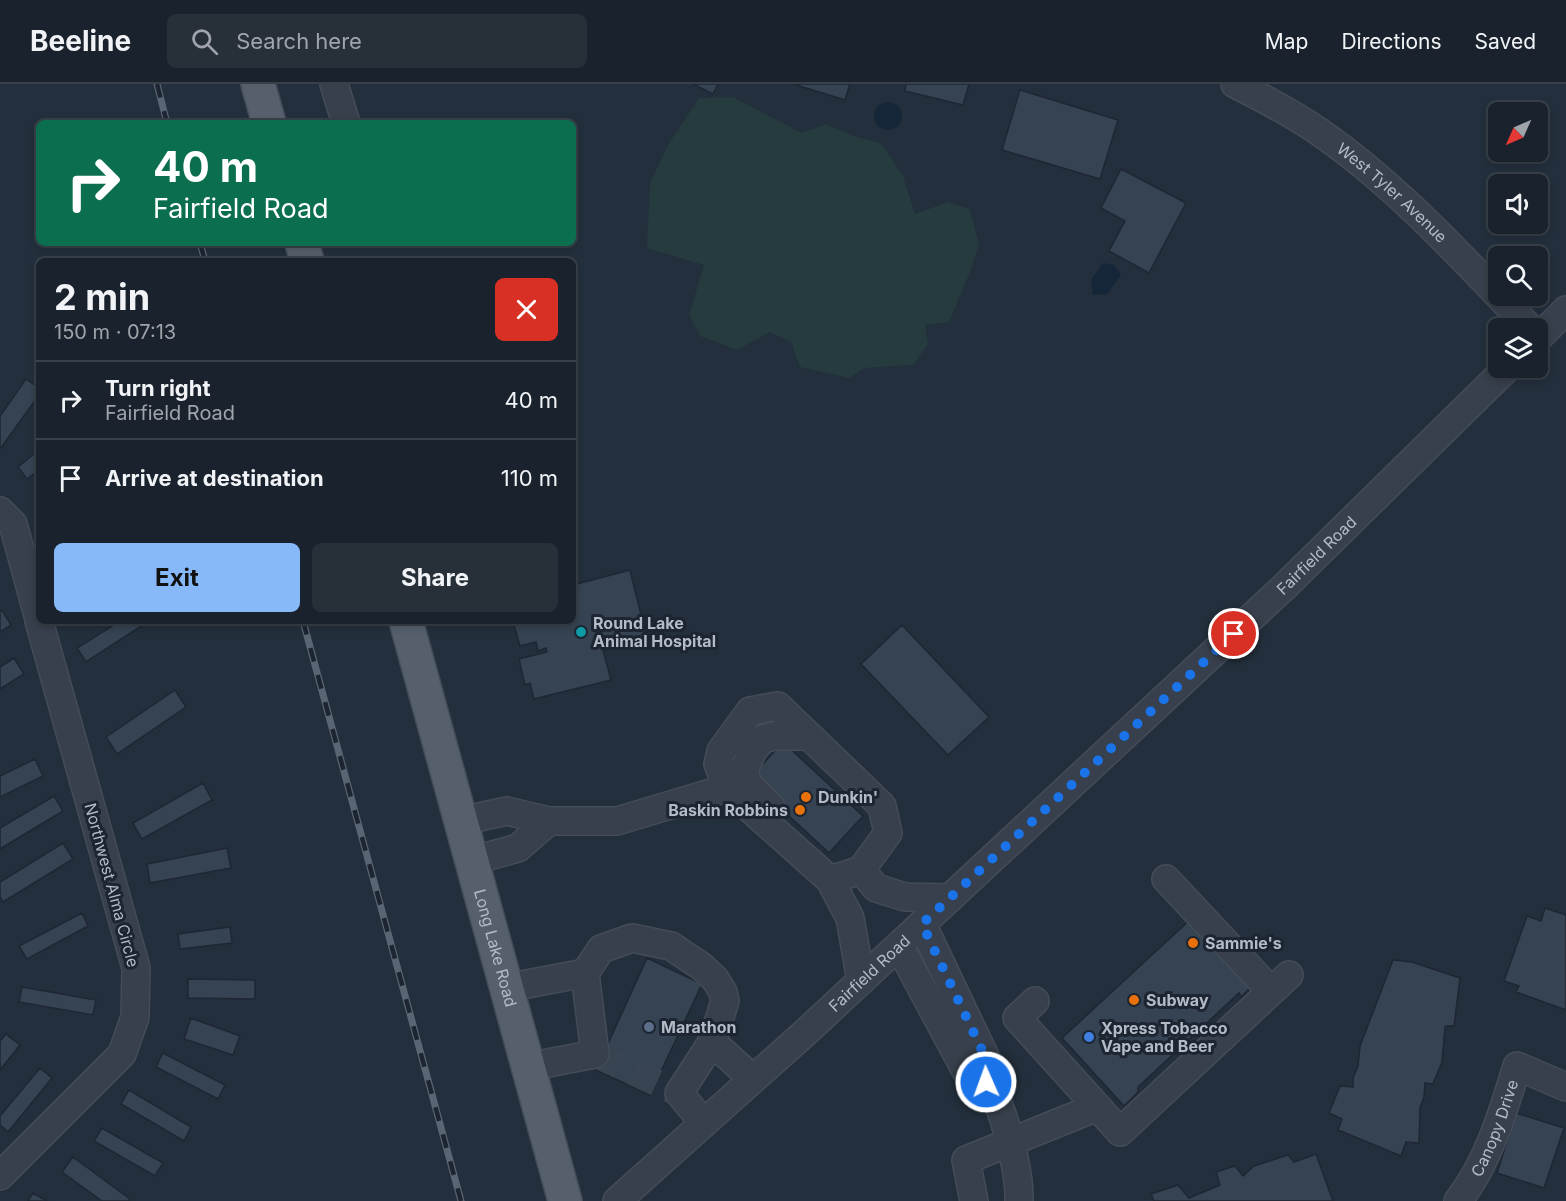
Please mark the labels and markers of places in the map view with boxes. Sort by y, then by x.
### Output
pin [1208,608,1259,659]
place label: Round Lake Animal Hospital [593,613,716,651]
marker: Round Lake Animal Hospital [574,625,588,639]
place label: Dunkin' [818,787,878,807]
marker: Dunkin' [799,790,813,804]
place label: Baskin Robbins [668,800,788,820]
marker: Baskin Robbins [793,803,807,817]
place label: Sammie's [1205,933,1282,953]
marker: Sammie's [1186,936,1200,950]
place label: Subway [1146,990,1209,1010]
marker: Subway [1127,993,1141,1007]
place label: Marathon [661,1017,736,1037]
place label: Xpress Tobacco Vape and Beer [1101,1018,1228,1056]
marker: Marathon [642,1020,656,1034]
marker: Xpress Tobacco Vape and Beer [1082,1030,1096,1044]

